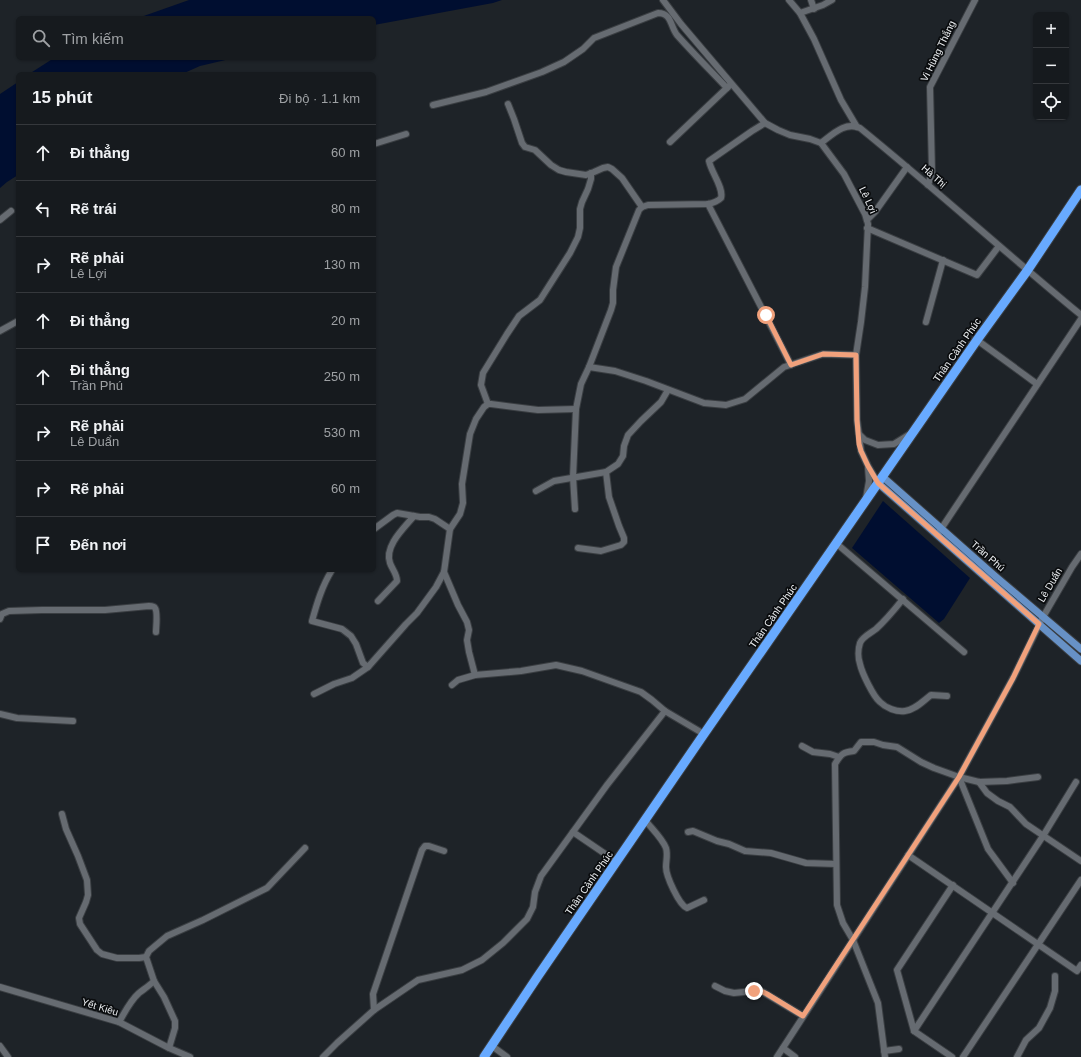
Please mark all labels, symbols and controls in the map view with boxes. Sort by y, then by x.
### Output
map controls [1033,12,1069,120]
button: + [1033,12,1069,48]
search box [16,16,376,60]
street label: Vi Hùng Thắng [918,18,957,83]
icon: search [30,27,52,49]
text: Tìm kiếm [62,30,124,47]
button: − [1033,48,1069,84]
button: locate [1033,84,1069,120]
text: 15 phút [32,88,92,107]
text: Đi bộ · 1.1 km [279,91,360,106]
icon: ahead [32,142,54,164]
text: Đi thẳng [70,144,130,161]
text: 60 m [331,145,360,160]
street label: Hà Thị [919,162,949,190]
street label: Lê Lợi [857,185,879,215]
icon: left [32,198,54,220]
text: Rẽ trái [70,200,117,217]
text: 80 m [331,201,360,216]
text: Rẽ phải [70,249,124,266]
icon: right [32,254,54,276]
text: 130 m [324,257,360,272]
text: Lê Lợi [70,266,107,281]
route start [757,306,775,324]
icon: ahead [32,310,54,332]
text: Đi thẳng [70,312,130,329]
text: 20 m [331,313,360,328]
street label: Thân Cảnh Phúc [931,316,983,384]
text: Đi thẳng [70,361,130,378]
icon: ahead [32,366,54,388]
text: 250 m [324,369,360,384]
text: Trần Phú [70,378,123,393]
text: Rẽ phải [70,417,124,434]
icon: right [32,422,54,444]
text: 530 m [324,425,360,440]
text: Lê Duẩn [70,434,119,449]
icon: right [32,478,54,500]
text: Rẽ phải [70,480,124,497]
text: 60 m [331,481,360,496]
icon: arrive [32,534,54,556]
text: Đến nơi [70,536,127,553]
street label: Trần Phú [969,538,1007,574]
street label: Lê Duẩn [1036,566,1064,604]
street label: Thân Cảnh Phúc [747,582,799,650]
street label: Thân Cảnh Phúc [563,849,615,917]
route end [745,982,763,1000]
street label: Yết Kiêu [80,996,120,1018]

